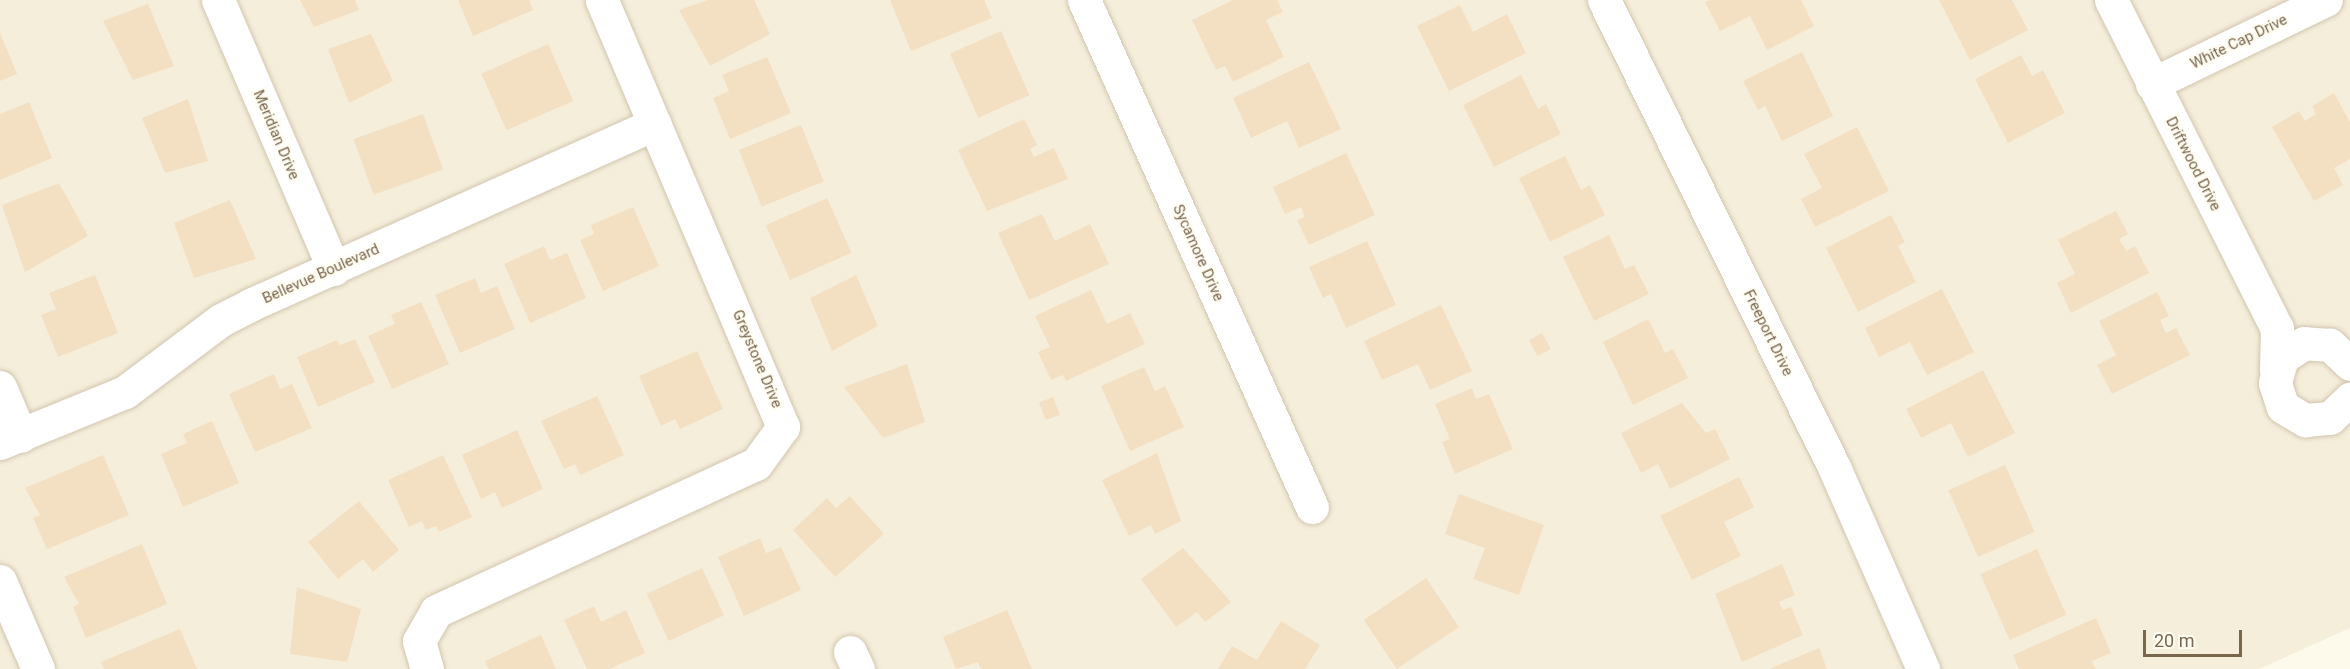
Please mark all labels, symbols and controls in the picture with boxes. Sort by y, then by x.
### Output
street label: White Cap Drive [2188,11,2290,73]
street label: Meridian Drive [249,87,303,183]
street label: Driftwood Drive [2162,114,2224,214]
street label: Sycamore Drive [1169,202,1227,304]
street label: Bellevue Boulevard [260,240,382,308]
street label: Freeport Drive [1739,287,1797,379]
street label: Greystone Drive [728,307,786,411]
scale bar [2146,618,2245,656]
text: 20 m [2154,630,2194,651]

